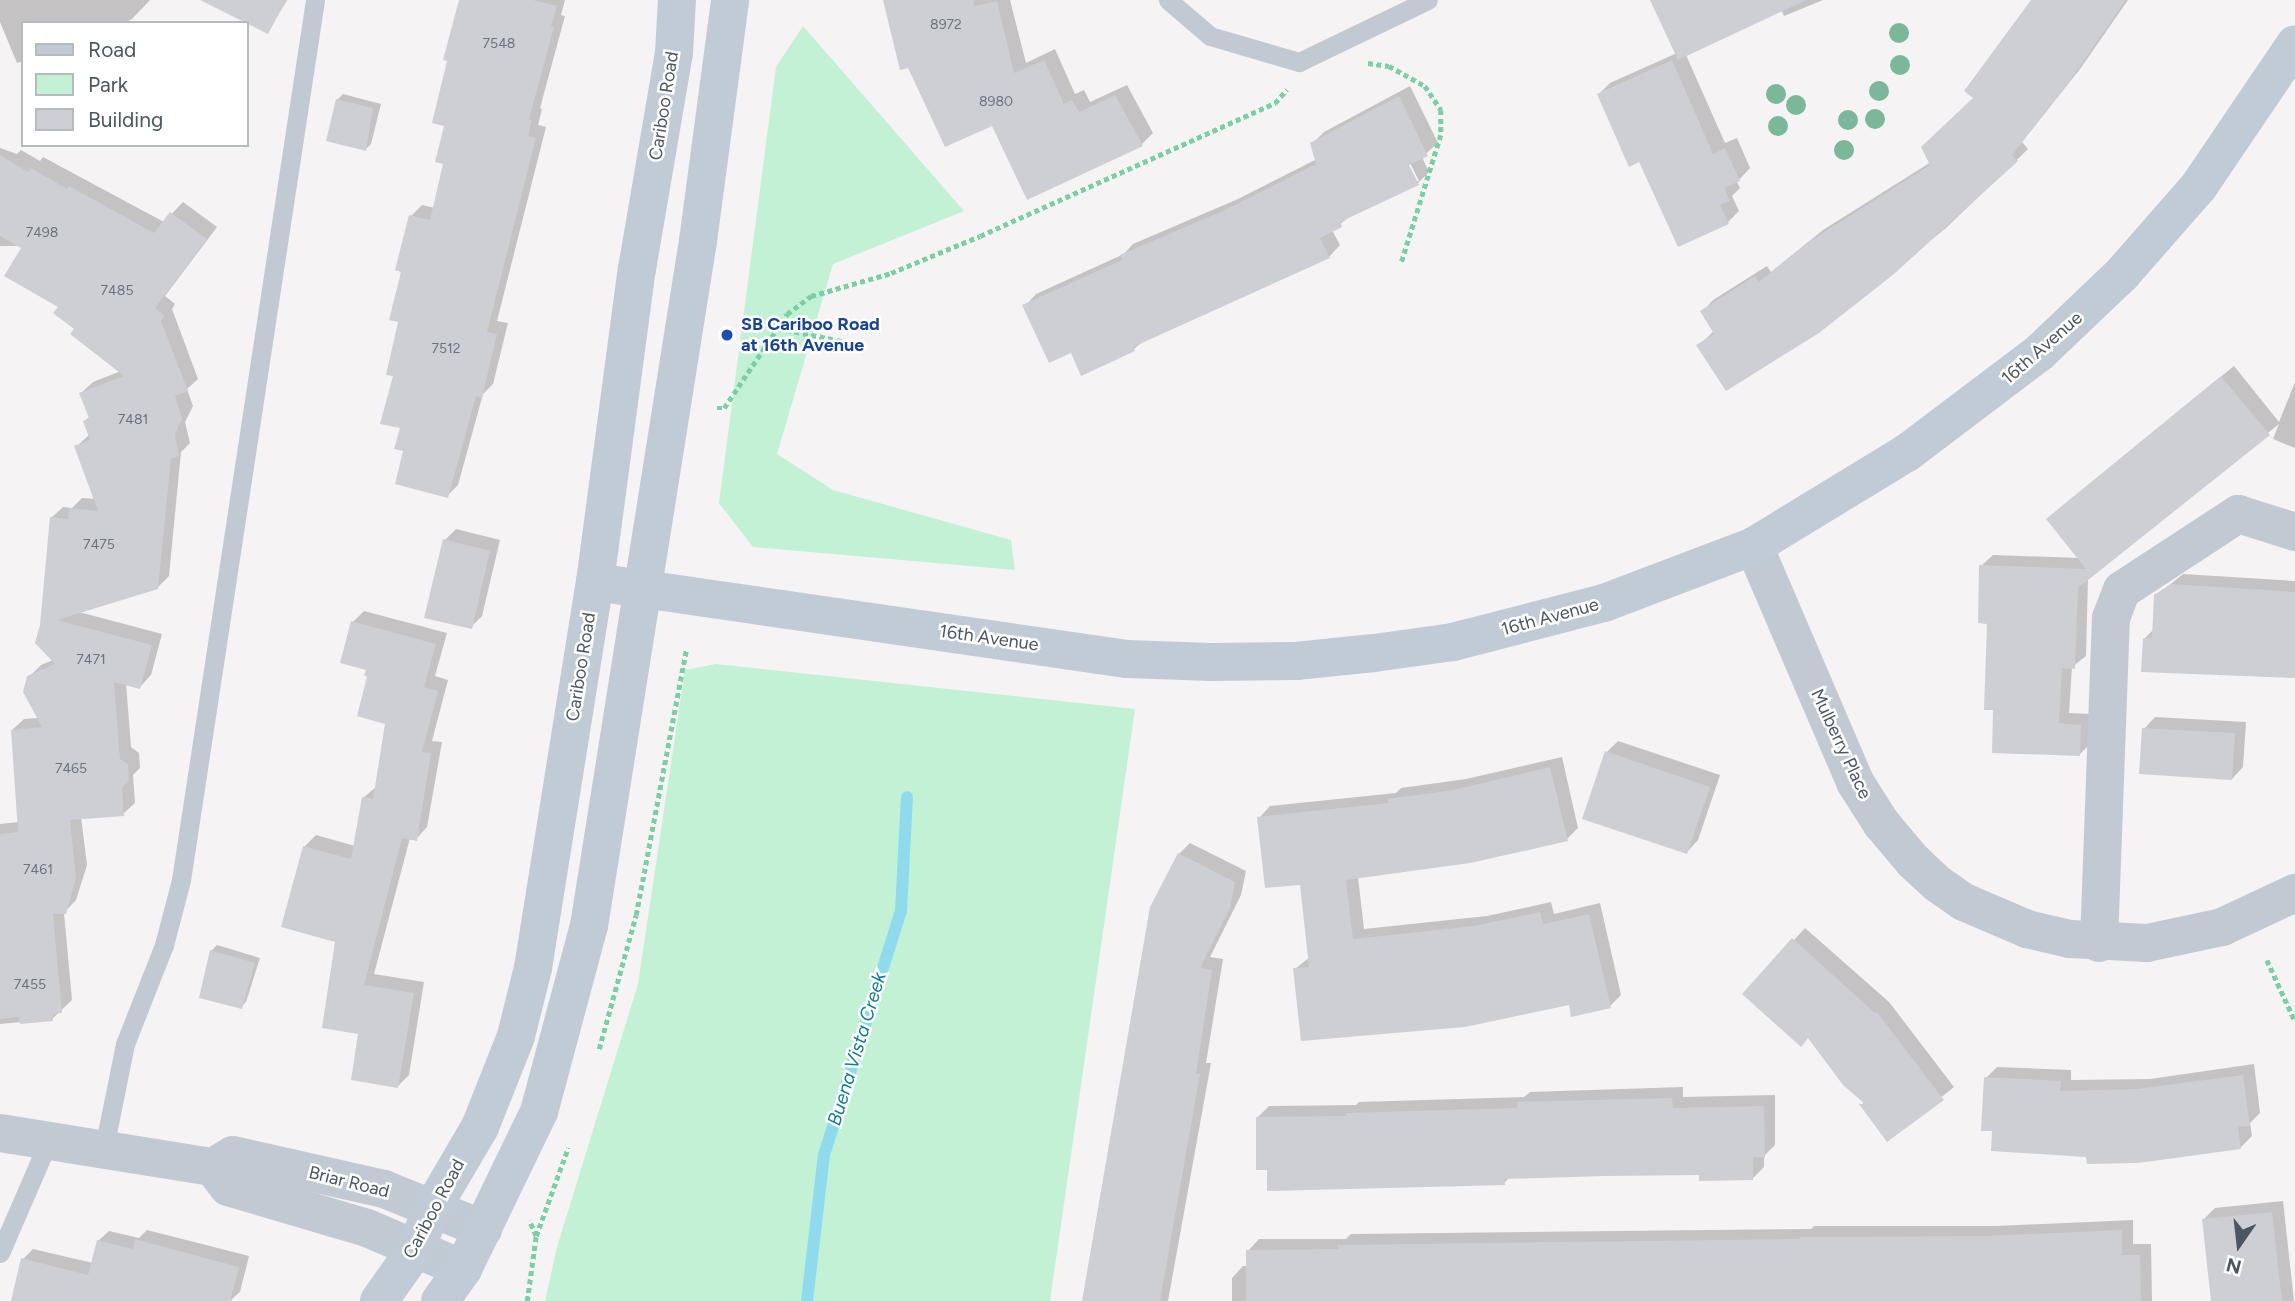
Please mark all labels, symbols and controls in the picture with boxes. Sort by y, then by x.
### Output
house number: 8972 [930,17,962,33]
legend [21,21,248,147]
house number: 7548 [483,36,515,52]
text: Road [88,37,136,62]
street label: Cariboo Road [645,50,683,162]
text: Park [88,72,128,97]
house number: 8980 [979,94,1013,110]
text: Building [88,107,163,132]
house number: 7498 [26,225,58,241]
house number: 7485 [101,283,133,299]
street label: 16th Avenue [1997,307,2087,389]
place label: SB Cariboo Road at 16th Avenue [741,314,880,356]
marker: SB Cariboo Road at 16th Avenue [719,327,735,343]
house number: 7512 [431,341,461,357]
house number: 7481 [118,412,148,428]
house number: 7475 [83,537,115,553]
street label: 16th Avenue [1499,594,1601,640]
street label: Cariboo Road [562,611,600,723]
street label: 16th Avenue [938,620,1040,656]
house number: 7471 [76,652,106,668]
street label: Mulberry Place [1806,686,1876,802]
house number: 7465 [55,761,87,777]
house number: 7461 [23,862,53,878]
water label: Buena Vista Creek [823,970,891,1128]
house number: 7455 [14,977,46,993]
street label: Cariboo Road [399,1155,469,1263]
street label: Briar Road [306,1162,392,1202]
north arrow [2204,1210,2274,1280]
text: N [2224,1253,2244,1279]

